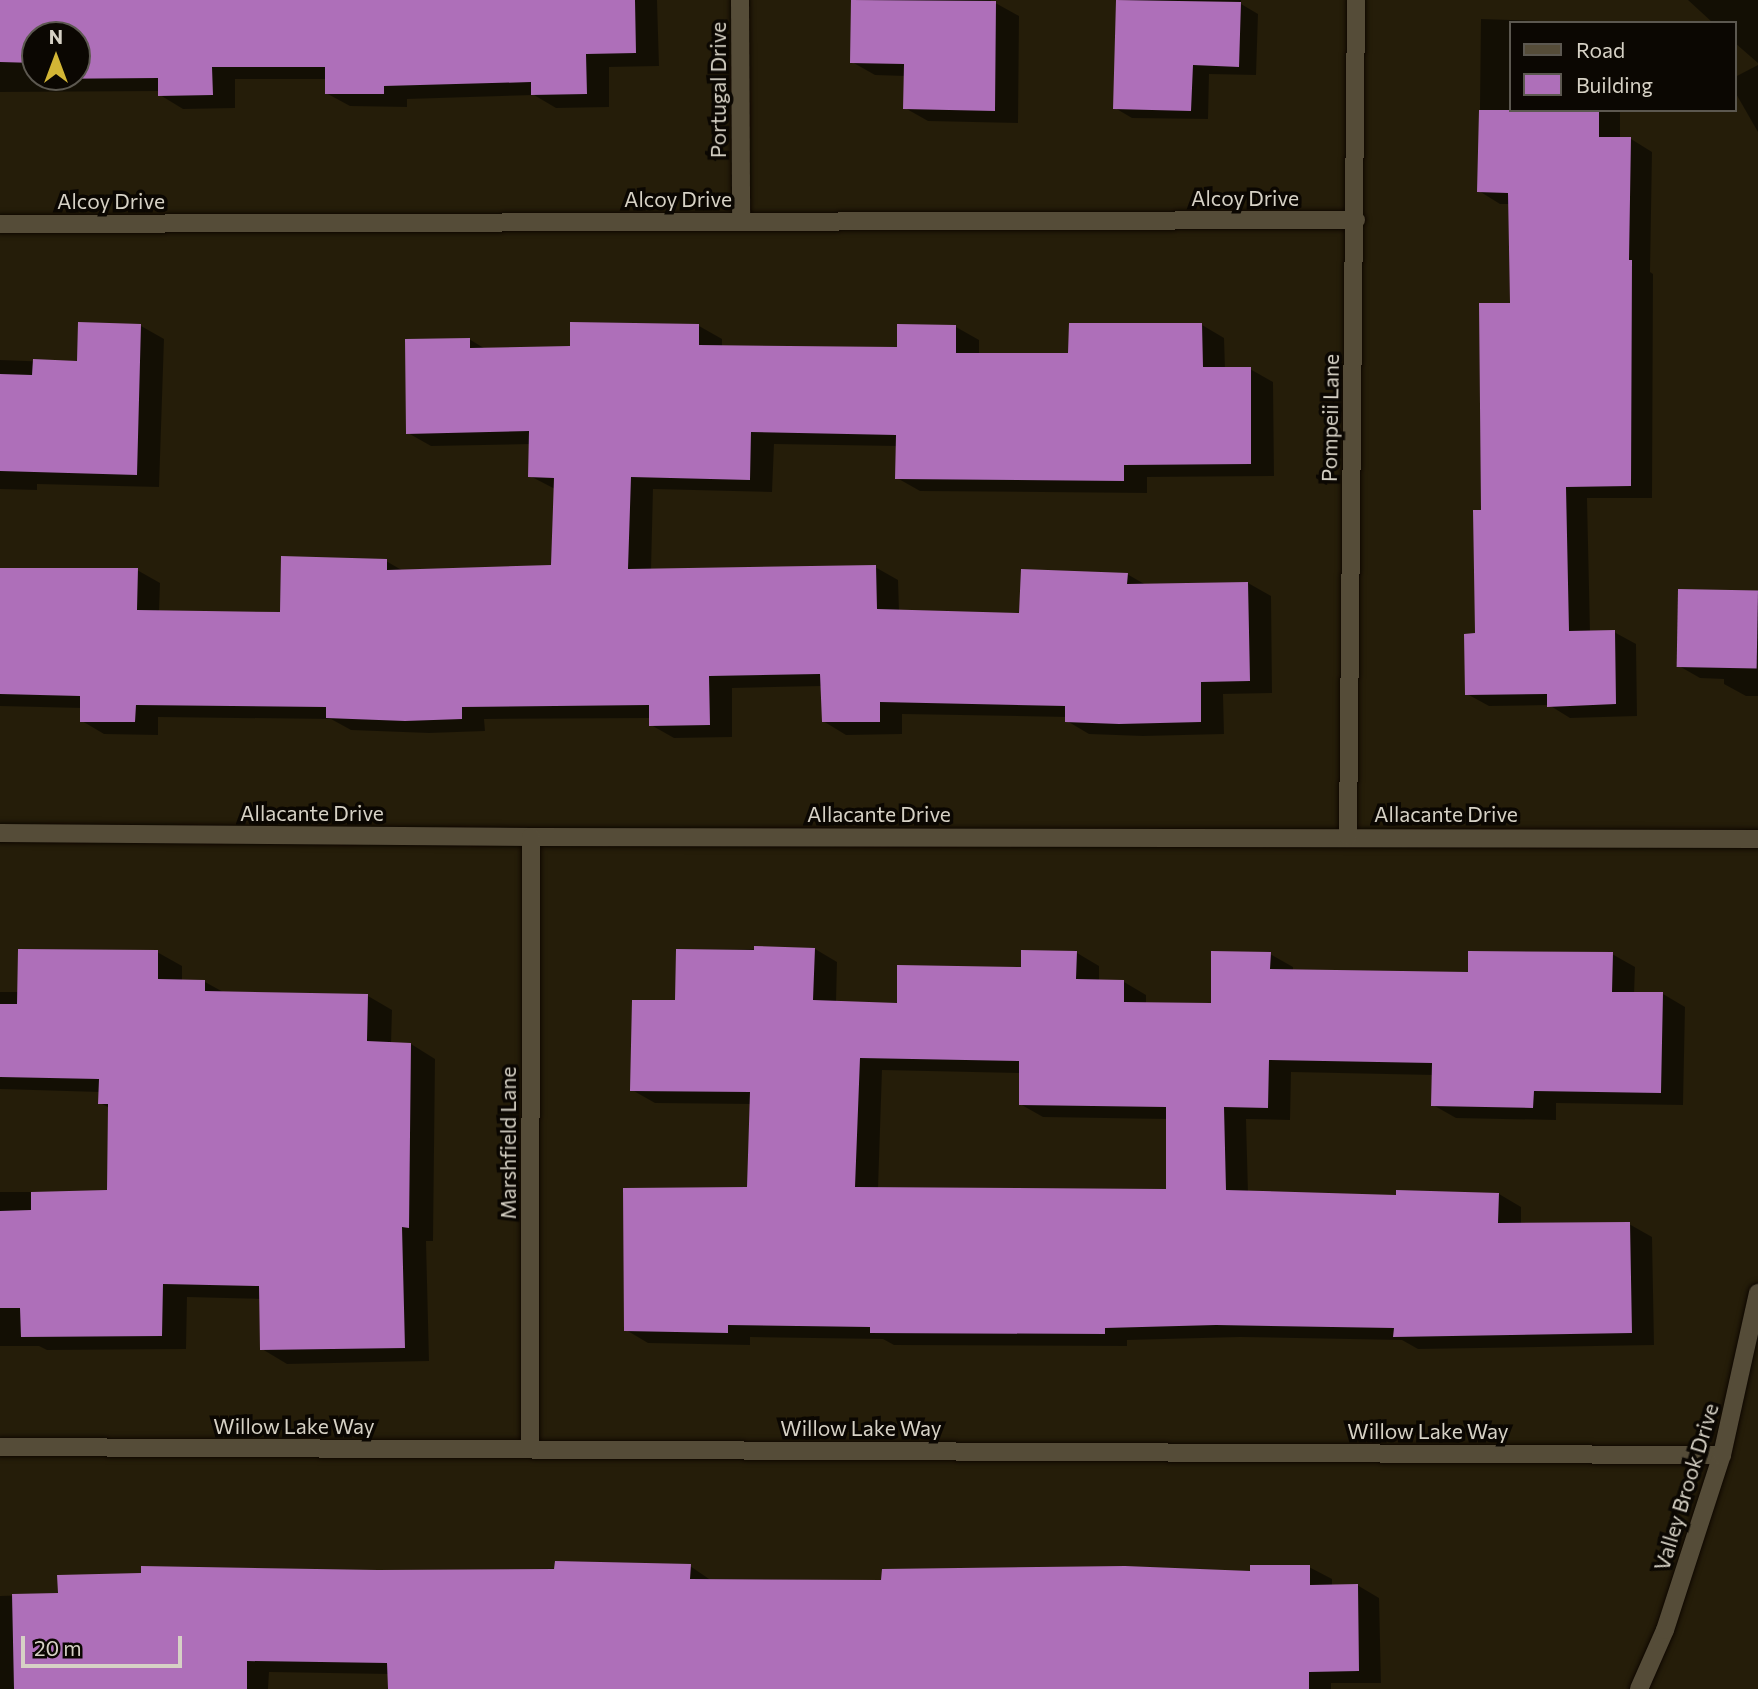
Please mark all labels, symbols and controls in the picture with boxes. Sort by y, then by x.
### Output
north arrow [21,21,91,91]
legend [1510,21,1737,112]
street label: Portugal Drive [705,22,731,158]
text: N [49,25,63,48]
text: Road [1576,37,1625,62]
text: Building [1576,72,1653,97]
street label: Alcoy Drive [1191,185,1299,211]
street label: Alcoy Drive [624,186,732,212]
street label: Alcoy Drive [57,188,165,214]
street label: Pompeii Lane [1316,354,1344,482]
street label: Allacante Drive [240,800,384,826]
street label: Allacante Drive [807,801,951,827]
street label: Allacante Drive [1374,801,1518,827]
street label: Marshfield Lane [495,1067,521,1219]
street label: Valley Brook Drive [1649,1400,1723,1574]
street label: Willow Lake Way [213,1413,375,1439]
street label: Willow Lake Way [780,1415,942,1441]
street label: Willow Lake Way [1347,1418,1509,1444]
scale bar [24,1622,186,1666]
text: 20 m [34,1635,82,1660]

